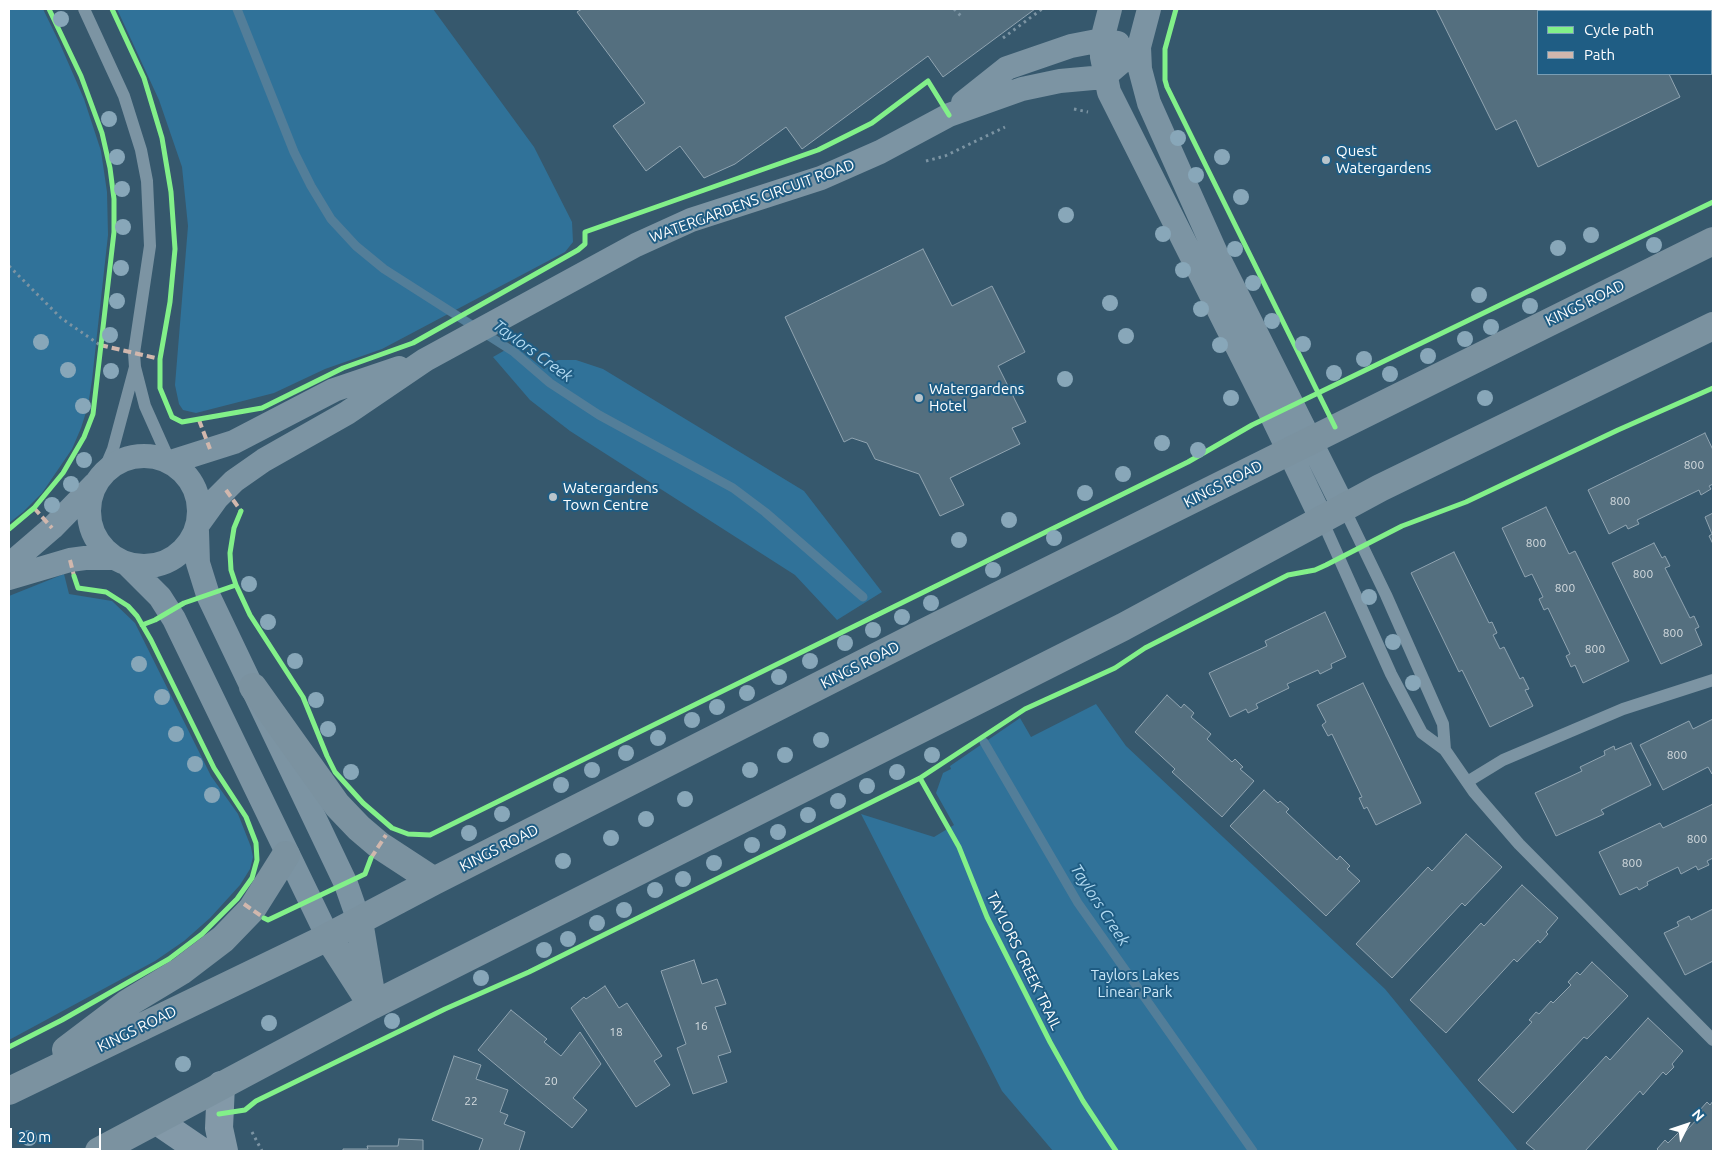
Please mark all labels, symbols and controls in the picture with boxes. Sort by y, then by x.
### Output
legend [1537,10,1712,75]
text: Cycle path [1584,21,1654,38]
text: Path [1584,46,1615,63]
place label: Quest Watergardens [1336,142,1431,177]
marker: Quest Watergardens [1320,154,1332,166]
street label: WATERGARDENS CIRCUIT ROAD [647,155,857,247]
street label: KINGS ROAD [1542,276,1628,330]
water label: Taylors Creek [489,316,577,386]
place label: Watergardens Hotel [929,380,1024,415]
marker: Watergardens Hotel [913,392,925,404]
street label: KINGS ROAD [1181,456,1265,512]
house number: 800 [1684,458,1704,472]
place label: Watergardens Town Centre [563,479,658,514]
marker: Watergardens Town Centre [547,491,559,503]
house number: 800 [1610,494,1630,508]
house number: 800 [1526,536,1546,550]
house number: 800 [1633,567,1653,581]
house number: 800 [1555,581,1575,595]
house number: 800 [1663,626,1683,640]
street label: KINGS ROAD [818,637,902,693]
house number: 800 [1585,642,1605,656]
house number: 800 [1667,748,1687,762]
street label: KINGS ROAD [457,820,541,876]
house number: 800 [1687,832,1707,846]
house number: 800 [1622,856,1642,870]
water label: Taylors Creek [1066,860,1134,950]
street label: TAYLORS CREEK TRAIL [983,889,1065,1033]
park label: Taylors Lakes Linear Park [1091,966,1179,1001]
street label: KINGS ROAD [94,1002,180,1056]
house number: 16 [694,1019,708,1033]
house number: 18 [609,1025,623,1039]
house number: 20 [544,1074,558,1088]
house number: 22 [464,1094,478,1108]
north arrow [1662,1100,1712,1150]
text: N [1689,1106,1708,1124]
scale bar [12,1118,104,1150]
text: 20 m [18,1128,51,1145]

